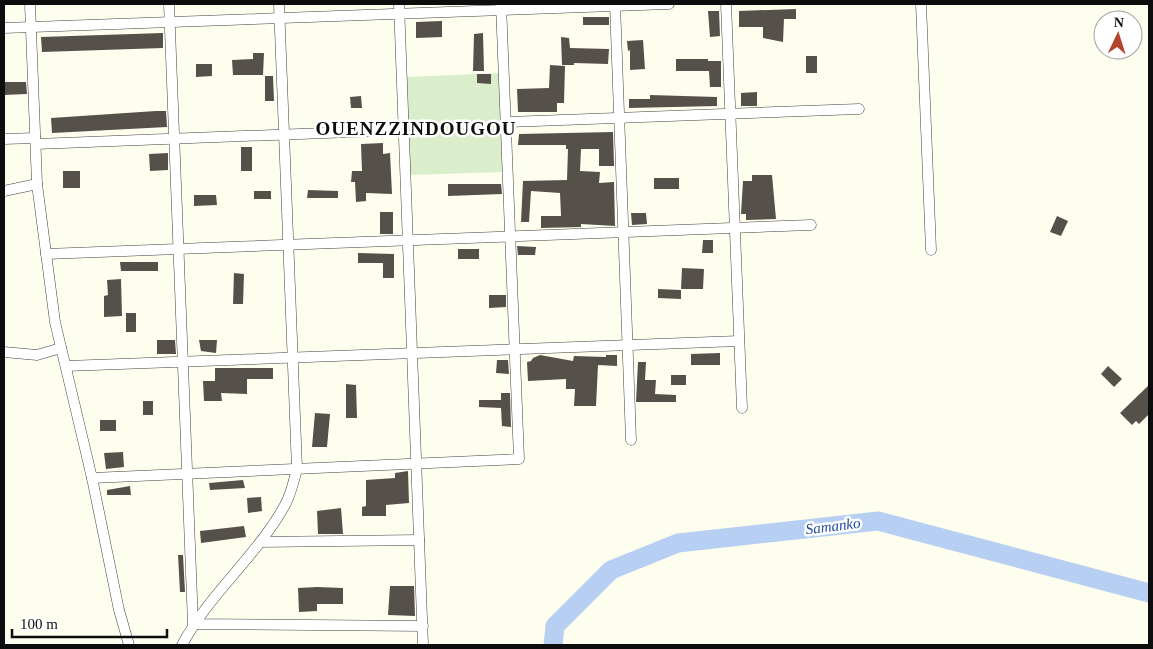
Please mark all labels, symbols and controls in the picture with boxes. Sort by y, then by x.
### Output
north arrow [1093,10,1143,60]
text: N [1113,15,1124,30]
district label: OUENZZINDOUGOU [316,118,516,139]
water label: Samanko [805,515,862,537]
scale bar [12,606,168,638]
text: 100 m [20,616,58,632]

